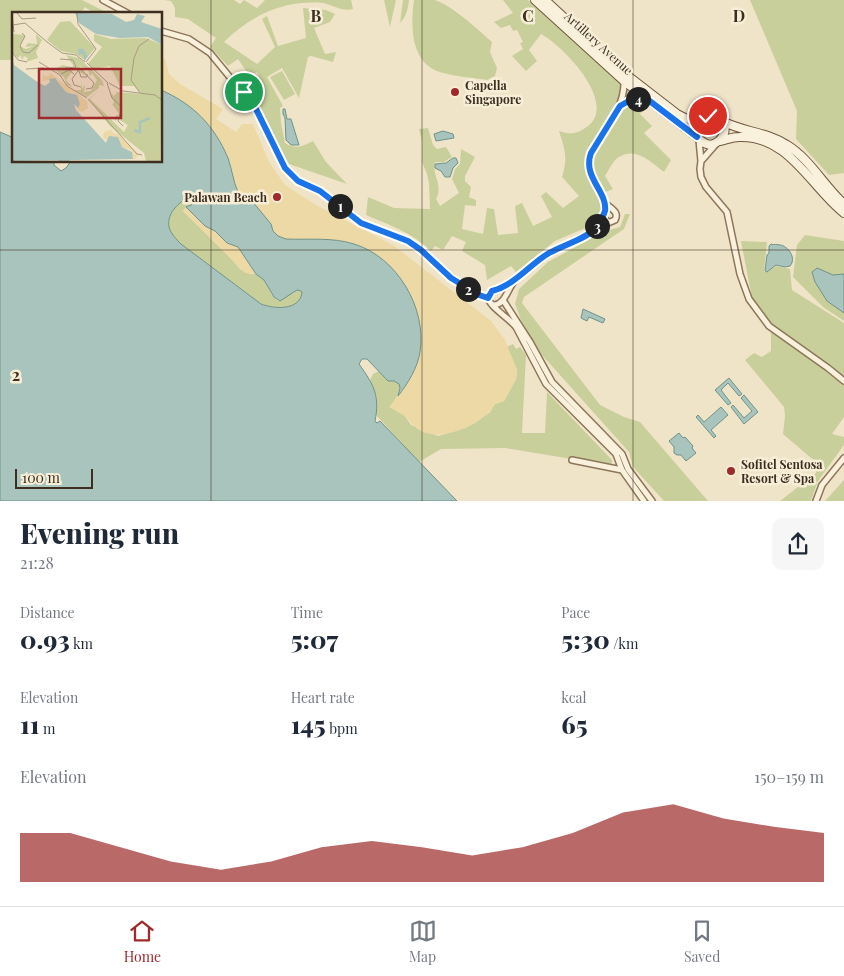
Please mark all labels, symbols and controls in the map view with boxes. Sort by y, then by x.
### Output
text: B [311,5,322,26]
text: C [522,5,534,26]
text: D [733,5,745,26]
street label: Artillery Avenue [561,7,637,78]
inset map [12,12,162,162]
pin [223,71,265,113]
place label: Capella Singapore [465,77,521,107]
icon: arrive [230,78,258,106]
marker: Capella Singapore [449,86,461,98]
pin: 4 [626,86,650,112]
text: 4 [635,90,642,109]
pin [687,95,729,137]
icon: check [694,102,722,130]
place label: Palawan Beach [184,189,268,205]
marker: Palawan Beach [271,191,283,203]
pin: 1 [328,194,352,218]
text: 1 [338,197,343,216]
pin: 3 [584,214,610,238]
text: 3 [594,217,601,236]
pin: 2 [456,276,480,302]
text: 2 [465,280,472,299]
text: 2 [12,364,20,385]
place label: Sofitel Sentosa Resort & Spa [741,456,823,486]
marker: Sofitel Sentosa Resort & Spa [725,465,737,477]
scale bar [15,466,92,489]
text: 100 m [22,468,60,487]
text: Evening run [20,514,179,551]
button: share [772,518,824,570]
text: 21:28 [20,552,54,573]
text: Distance [20,603,75,622]
text: Time [291,603,323,622]
text: Pace [561,603,590,622]
text: 0.93 [20,622,70,655]
text: 5:07 [291,622,338,655]
text: 5:30 [561,622,610,655]
text: km [70,634,93,653]
text: /km [610,634,638,653]
text: Elevation [20,688,78,707]
text: Heart rate [291,688,355,707]
text: kcal [561,688,586,707]
text: 11 [20,707,39,740]
text: 145 [291,707,326,740]
text: 65 [561,707,588,740]
text: m [39,719,55,738]
text: bpm [326,719,358,738]
text: Elevation [20,766,87,787]
text: 150–159 m [754,766,824,787]
tab: Home [124,917,161,966]
tab: Map [409,917,437,966]
tab: Saved [684,917,720,966]

